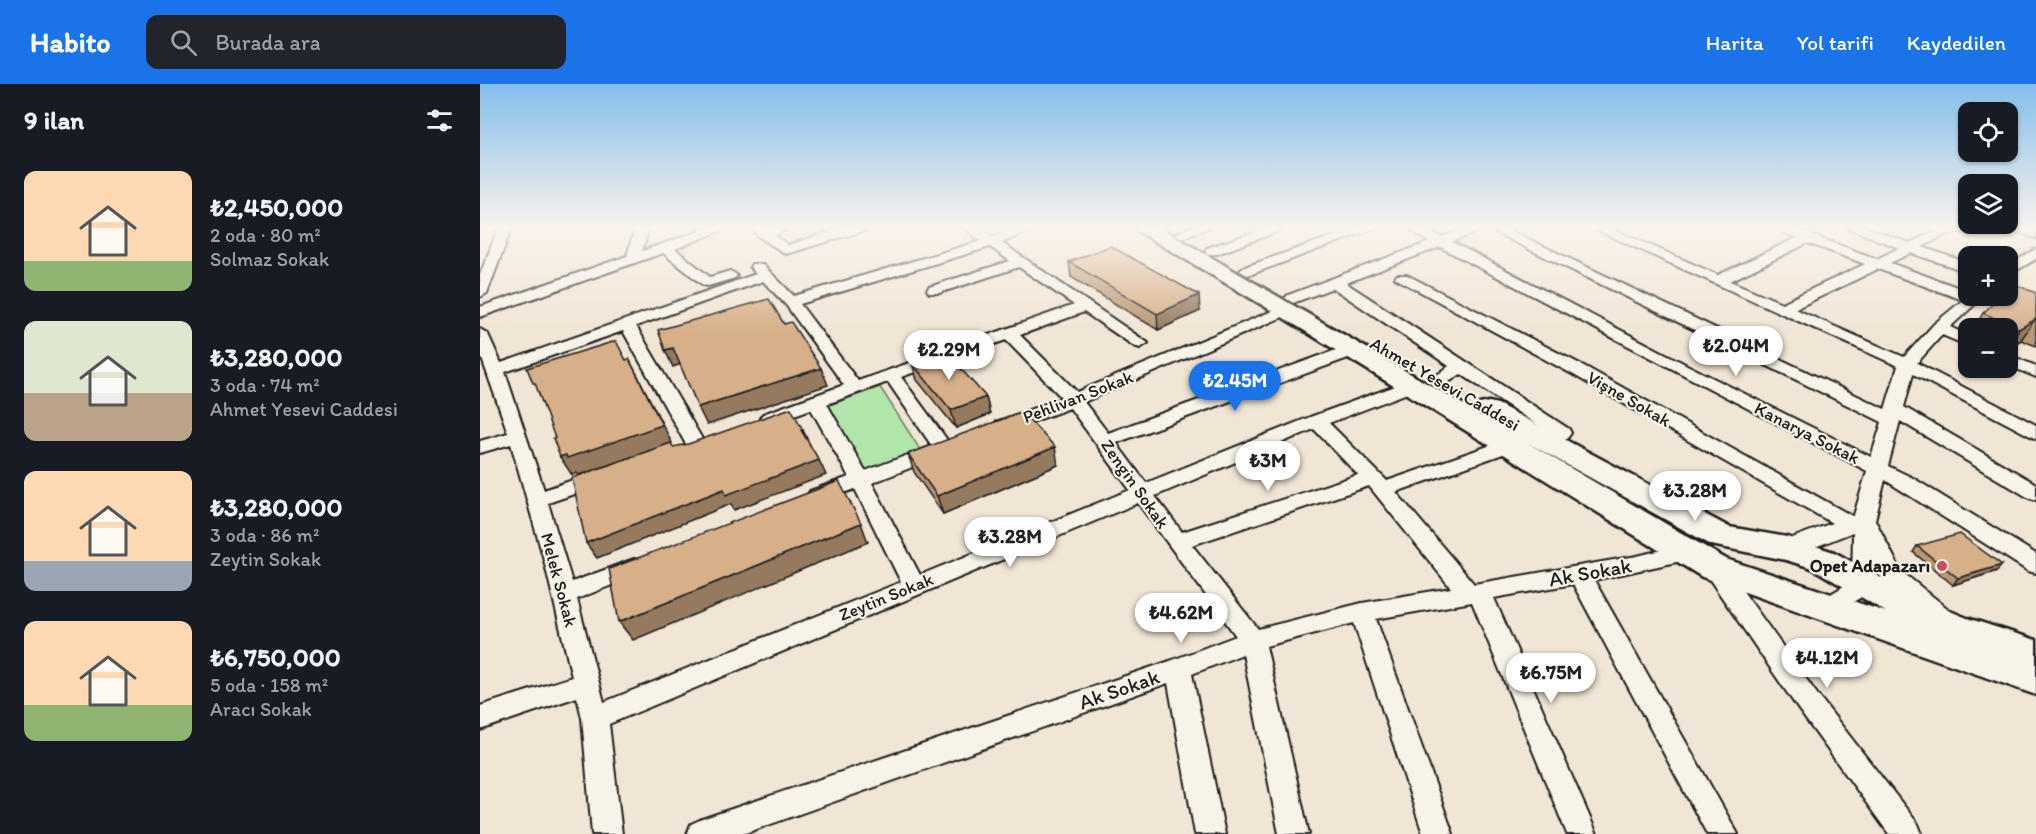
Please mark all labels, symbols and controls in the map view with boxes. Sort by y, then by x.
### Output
search box [146,15,566,69]
text: Habito [30,25,110,59]
icon: search [167,26,200,59]
text: Burada ara [215,29,321,56]
text: Harita [1706,30,1764,55]
text: Yol tarifi [1797,30,1874,55]
text: Kaydedilen [1907,30,2006,55]
map controls [1958,102,2018,378]
button: locate [1958,102,2018,162]
text: 9 ilan [24,104,84,136]
icon: filters [423,104,456,137]
button: layers [1958,174,2018,234]
text: ₺2,450,000 [210,191,343,223]
icon: home [72,195,144,267]
text: 2 oda · 80 m² [210,223,321,247]
button: + [1958,246,2018,306]
text: Solmaz Sokak [210,247,329,271]
button: − [1958,318,2018,378]
pin: ₺2.04M [1687,326,1785,377]
pin: ₺2.29M [900,330,998,381]
street label: Ahmet Yesevi Caddesi [1366,332,1524,436]
text: ₺2.04M [1703,333,1769,357]
text: ₺2.29M [918,337,980,361]
text: ₺3,280,000 [210,341,342,373]
icon: home [72,345,144,417]
pin: ₺2.45M [1186,361,1284,412]
street label: Pehlivan Sokak [1020,366,1137,428]
street label: Vişne Sokak [1583,366,1675,432]
text: ₺2.45M [1203,368,1267,392]
text: 3 oda · 74 m² [210,373,320,397]
text: Ahmet Yesevi Caddesi [210,397,398,421]
street label: Kanarya Sokak [1751,397,1863,469]
street label: Zengin Sokak [1096,435,1174,533]
pin: ₺3M [1239,441,1297,492]
text: ₺3M [1249,448,1287,472]
pin: ₺3.28M [1646,471,1744,522]
text: ₺3.28M [1663,478,1727,502]
text: ₺3,280,000 [210,491,342,523]
icon: home [72,495,144,567]
pin: ₺3.28M [961,517,1059,568]
text: 3 oda · 86 m² [210,523,319,547]
text: ₺3.28M [978,524,1042,548]
street label: Melek Sokak [536,530,582,630]
text: Zeytin Sokak [210,547,321,571]
street label: Ak Sokak [1547,552,1633,592]
place label: Opet Adapazarı [1810,555,1930,577]
marker: Opet Adapazarı [1935,559,1949,573]
street label: Zeytin Sokak [836,568,936,626]
pin: ₺4.62M [1132,593,1230,644]
text: ₺4.62M [1149,600,1213,624]
pin: ₺4.12M [1778,638,1876,689]
text: ₺6,750,000 [210,641,341,673]
icon: home [72,645,144,717]
text: ₺4.12M [1795,645,1859,669]
pin: ₺6.75M [1502,653,1600,704]
text: ₺6.75M [1520,660,1582,684]
street label: Ak Sokak [1075,664,1163,714]
text: 5 oda · 158 m² [210,673,328,697]
text: Aracı Sokak [210,697,312,721]

